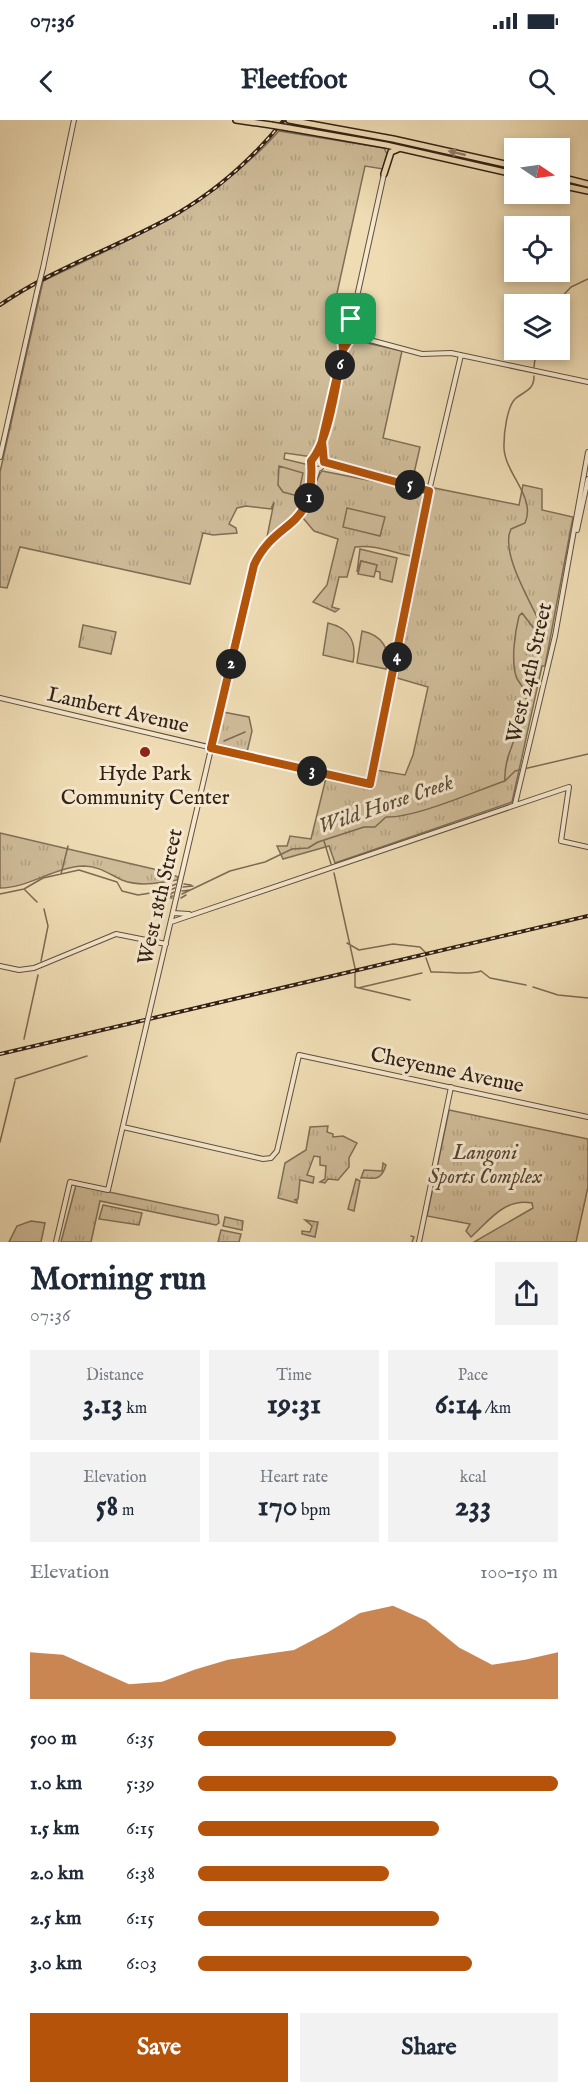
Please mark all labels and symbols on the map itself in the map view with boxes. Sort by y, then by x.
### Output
north arrow [504,138,570,204]
one-way arrow [448,148,467,158]
pin [325,293,376,344]
pin: 6 [325,350,355,380]
pin: 5 [395,470,425,500]
pin: 1 [294,483,324,513]
street label: West 24th Street [501,600,559,746]
pin: 4 [382,642,412,672]
pin: 2 [216,649,246,679]
street label: Lambert Avenue [44,682,192,741]
marker: Hyde Park Community Center [138,745,152,759]
pin: 3 [297,756,327,786]
place label: Hyde Park Community Center [61,761,230,812]
water label: Wild Horse Creek [315,769,457,841]
street label: West 18th Street [132,826,190,968]
street label: Cheyenne Avenue [368,1042,527,1101]
park label: Langoni Sports Complex [428,1140,543,1191]

